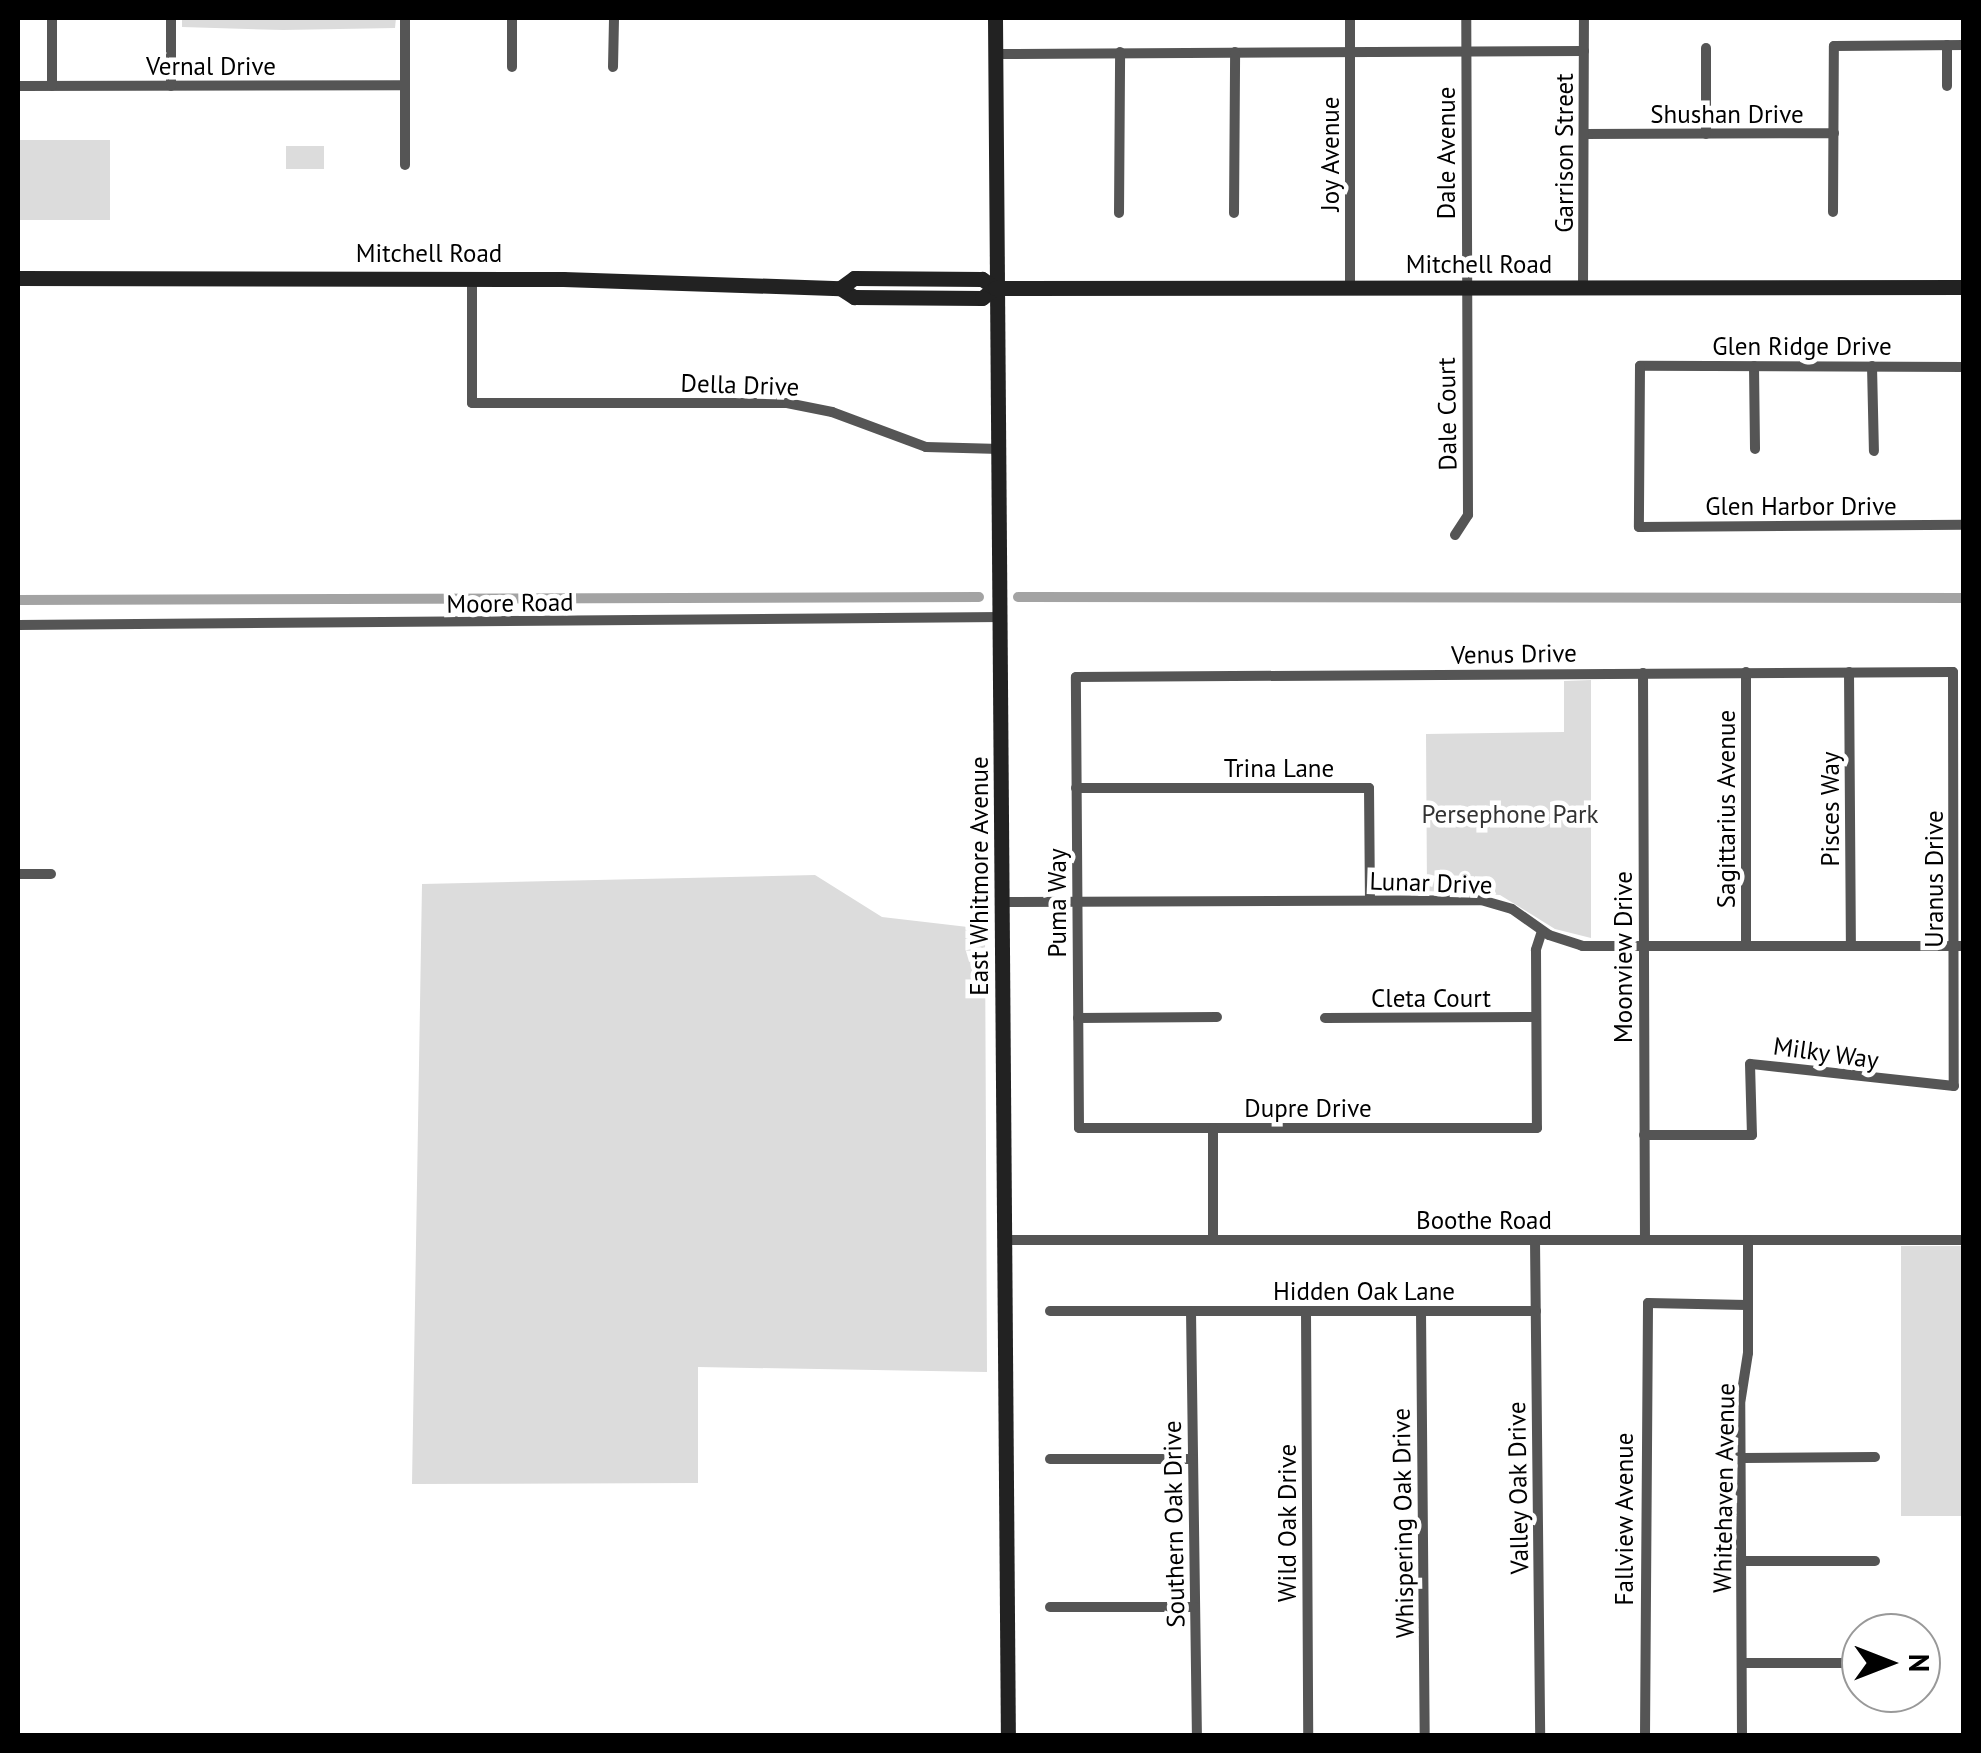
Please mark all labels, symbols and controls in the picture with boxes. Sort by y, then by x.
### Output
street label: Vernal Drive [146,51,276,81]
street label: Garrison Street [1549,73,1579,233]
street label: Dale Avenue [1431,86,1461,220]
street label: Joy Avenue [1315,96,1345,212]
street label: Shushan Drive [1650,99,1804,129]
street label: Mitchell Road [356,238,502,268]
street label: Mitchell Road [1406,249,1552,279]
street label: Glen Ridge Drive [1712,331,1892,361]
street label: Dale Court [1431,357,1463,471]
street label: Della Drive [680,368,800,402]
street label: Glen Harbor Drive [1705,491,1897,521]
street label: Moore Road [446,587,574,619]
street label: Venus Drive [1451,638,1577,670]
street label: Sagittarius Avenue [1711,709,1741,909]
street label: Pisces Way [1815,751,1845,867]
street label: Trina Lane [1224,753,1334,783]
street label: East Whitmore Avenue [964,756,994,996]
park label: Persephone Park [1421,799,1599,829]
street label: Uranus Drive [1919,810,1949,948]
street label: Puma Way [1042,848,1072,958]
street label: Lunar Drive [1369,866,1493,900]
street label: Moonview Drive [1608,871,1638,1043]
street label: Cleta Court [1371,983,1491,1013]
street label: Milky Way [1771,1031,1881,1075]
street label: Dupre Drive [1244,1093,1372,1123]
street label: Boothe Road [1416,1205,1552,1235]
street label: Hidden Oak Lane [1273,1276,1455,1306]
street label: Whitehaven Avenue [1707,1382,1741,1594]
street label: Valley Oak Drive [1501,1400,1535,1576]
street label: Whispering Oak Drive [1386,1407,1420,1639]
street label: Southern Oak Drive [1157,1420,1191,1628]
street label: Fallview Avenue [1609,1432,1639,1606]
street label: Wild Oak Drive [1272,1444,1302,1602]
north arrow [1841,1613,1941,1713]
text: N [1901,1654,1938,1672]

